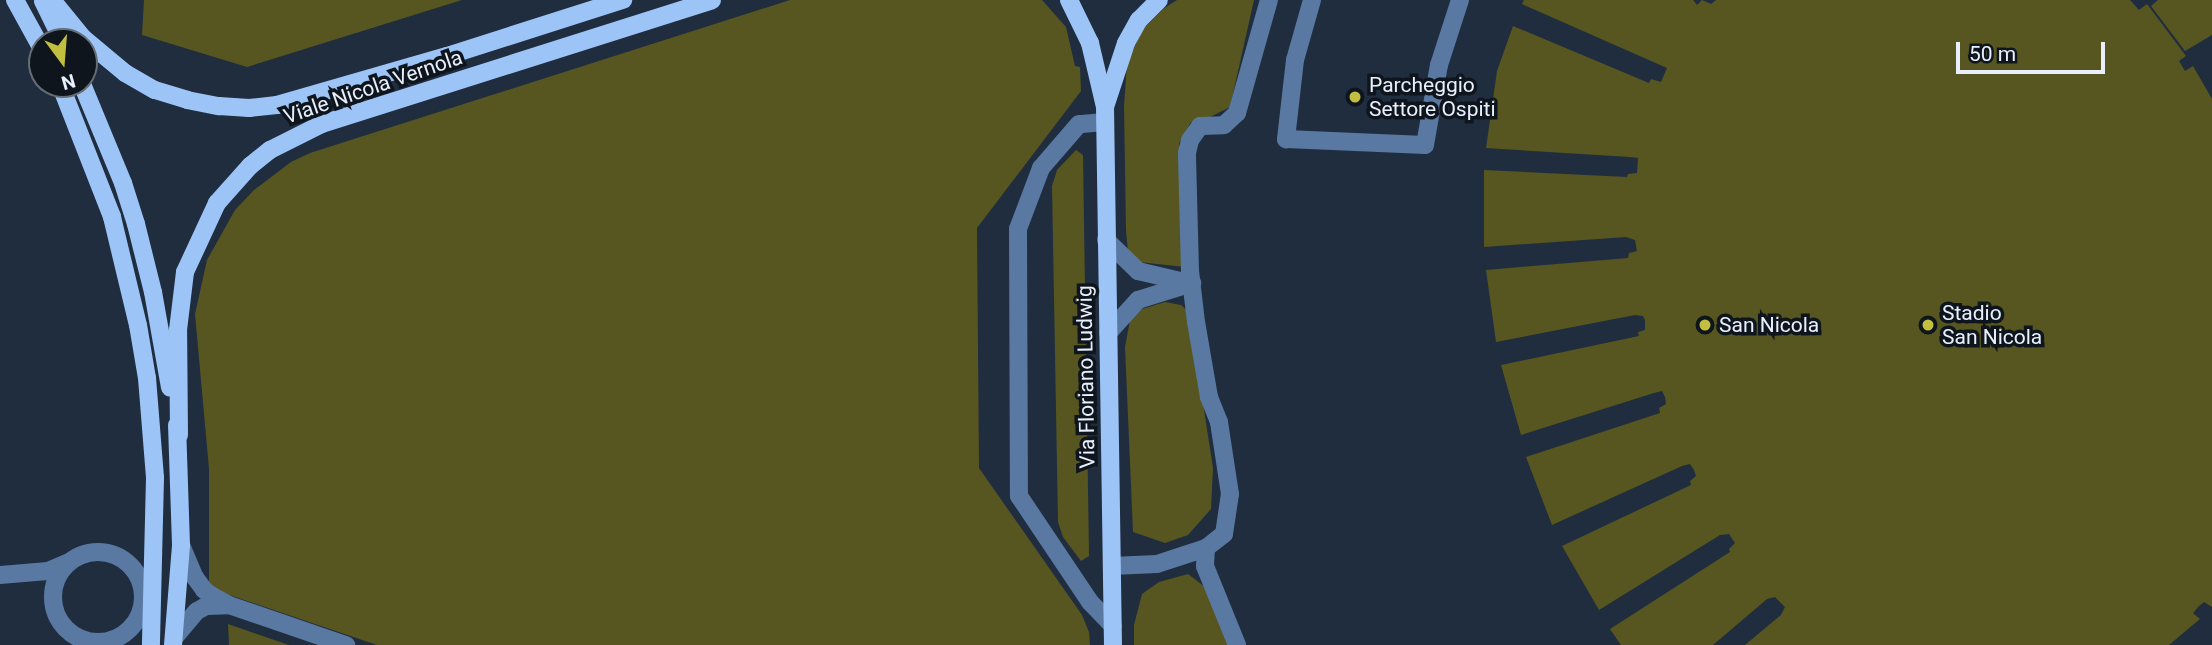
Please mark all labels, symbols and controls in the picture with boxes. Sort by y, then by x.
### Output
north arrow [28,28,98,98]
scale bar [1960,28,2109,72]
text: 50 m [1969,42,2016,66]
street label: Viale Nicola Vernola [280,45,466,129]
text: N [59,69,78,95]
place label: Parcheggio Settore Ospiti [1369,72,1496,122]
marker: Parcheggio Settore Ospiti [1347,89,1363,105]
street label: Via Floriano Ludwig [1072,285,1100,469]
place label: Stadio San Nicola [1942,300,2042,350]
place label: San Nicola [1719,312,1819,338]
marker: San Nicola [1697,317,1713,333]
marker: Stadio San Nicola [1920,317,1936,333]

